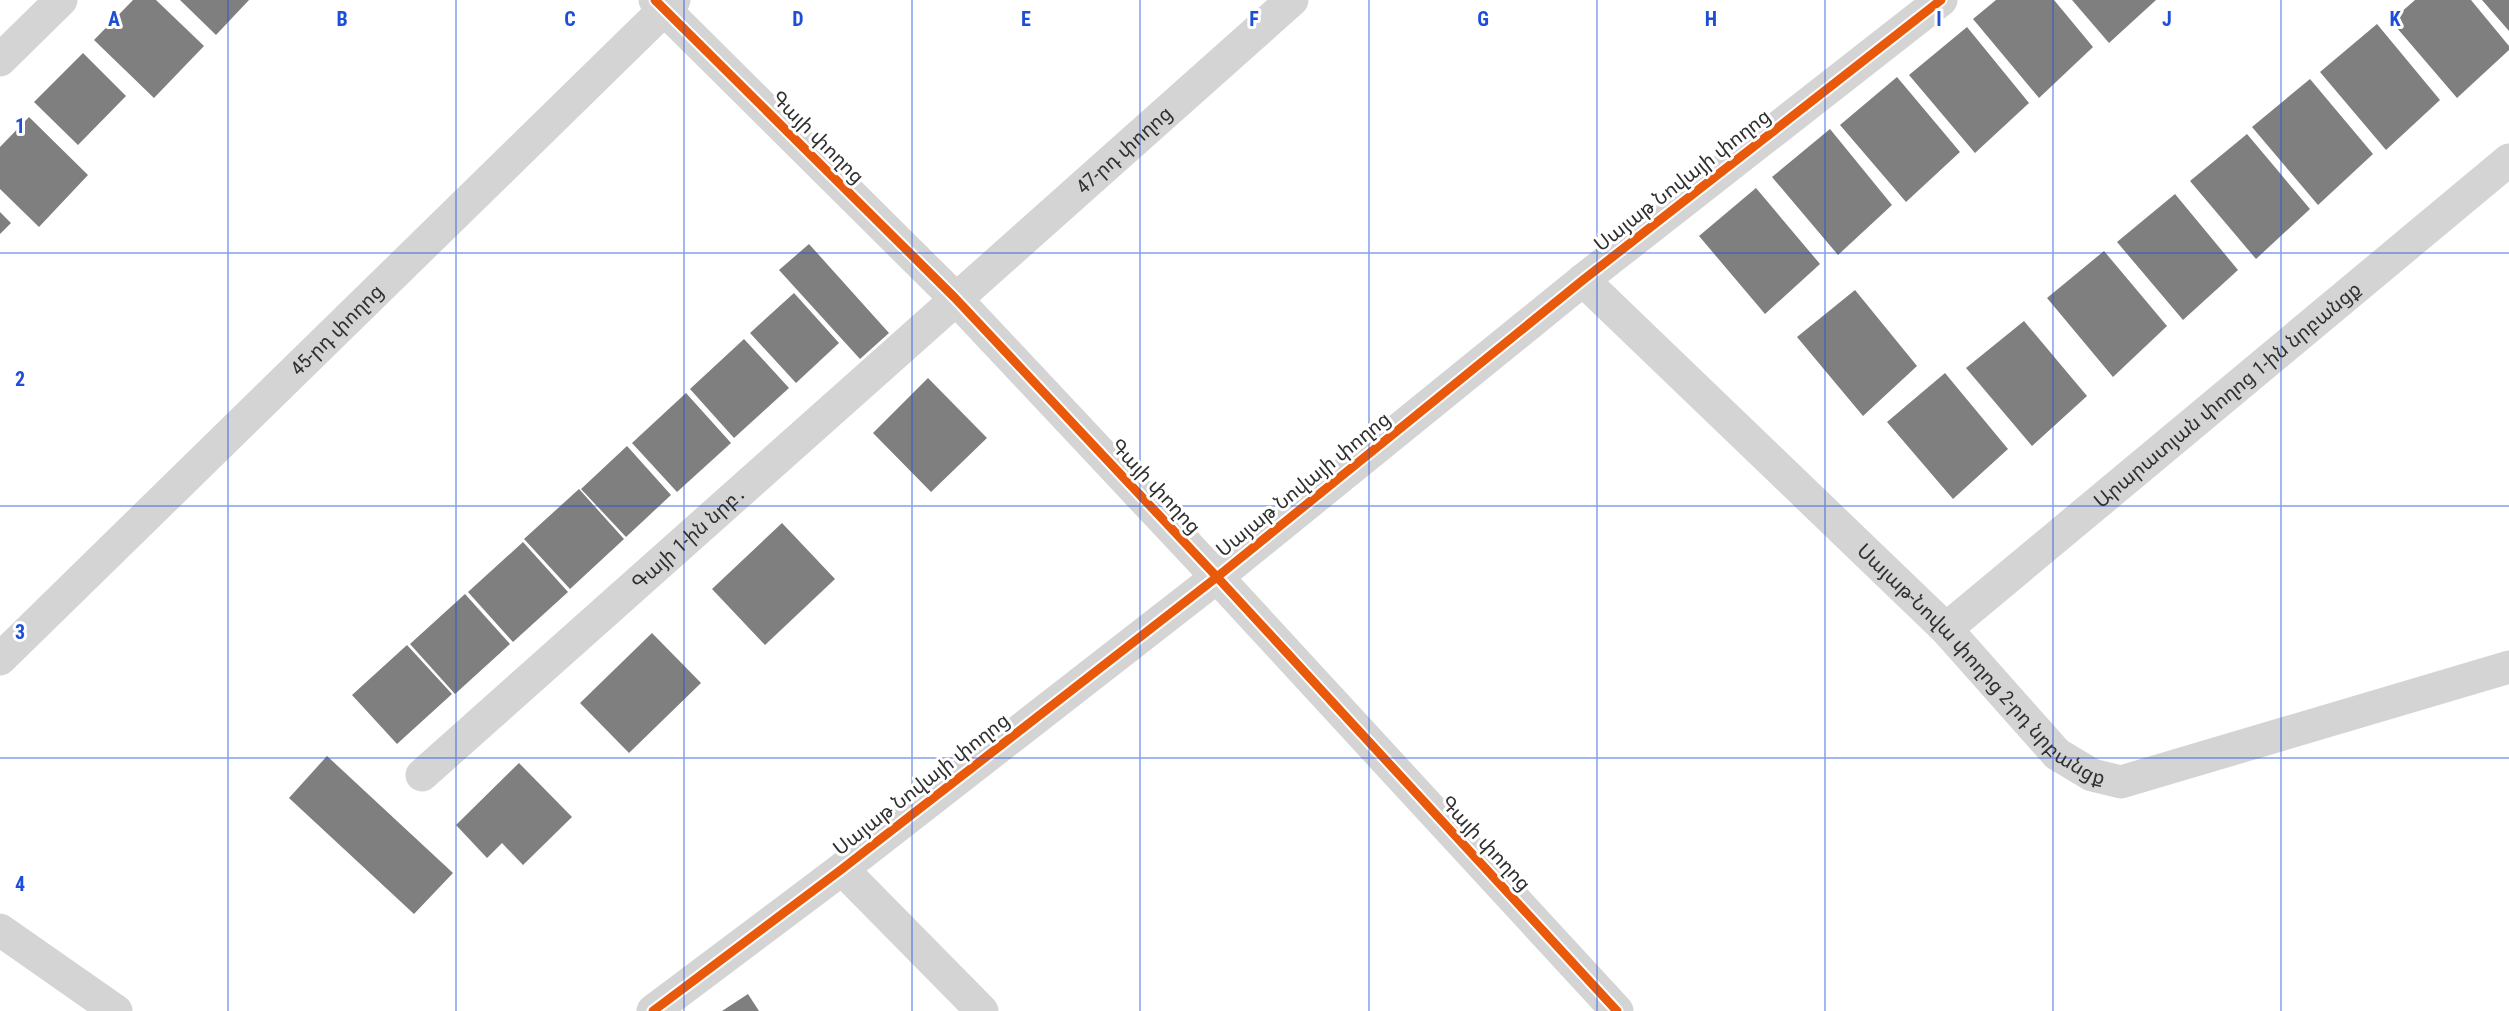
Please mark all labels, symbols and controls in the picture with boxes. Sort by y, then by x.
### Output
text: A [108,7,120,31]
text: B [336,7,348,31]
text: C [564,7,576,31]
text: D [792,7,804,31]
text: E [1021,7,1031,31]
text: F [1249,7,1259,31]
text: G [1477,7,1489,31]
text: H [1705,7,1717,31]
text: I [1936,7,1942,31]
text: J [2162,7,2172,31]
text: K [2389,7,2401,31]
street label: Գայի փողոց [767,86,869,188]
street label: 47-րդ փողոց [1071,101,1177,199]
street label: Սայաթ Նովայի փողոց [1589,104,1775,256]
text: 1 [15,114,25,138]
street label: Արարատյան փողոց 1-ին նրբանցք [2089,277,2366,513]
street label: 45-րդ փողոց [285,279,388,380]
text: 2 [15,367,25,391]
street label: Սայաթ Նովայի փողոց [1211,406,1395,562]
street label: Գայի փողոց [1106,433,1206,539]
street label: Գայի 1-ին նրբ․ [627,480,751,595]
street label: Սայաթ-Նովա փողոց 2-րդ նրբանցք [1852,538,2108,790]
text: 3 [15,620,25,644]
street label: Սայաթ Նովայի փողոց [828,708,1014,860]
street label: Գայի փողոց [1436,790,1536,896]
text: 4 [15,872,25,896]

